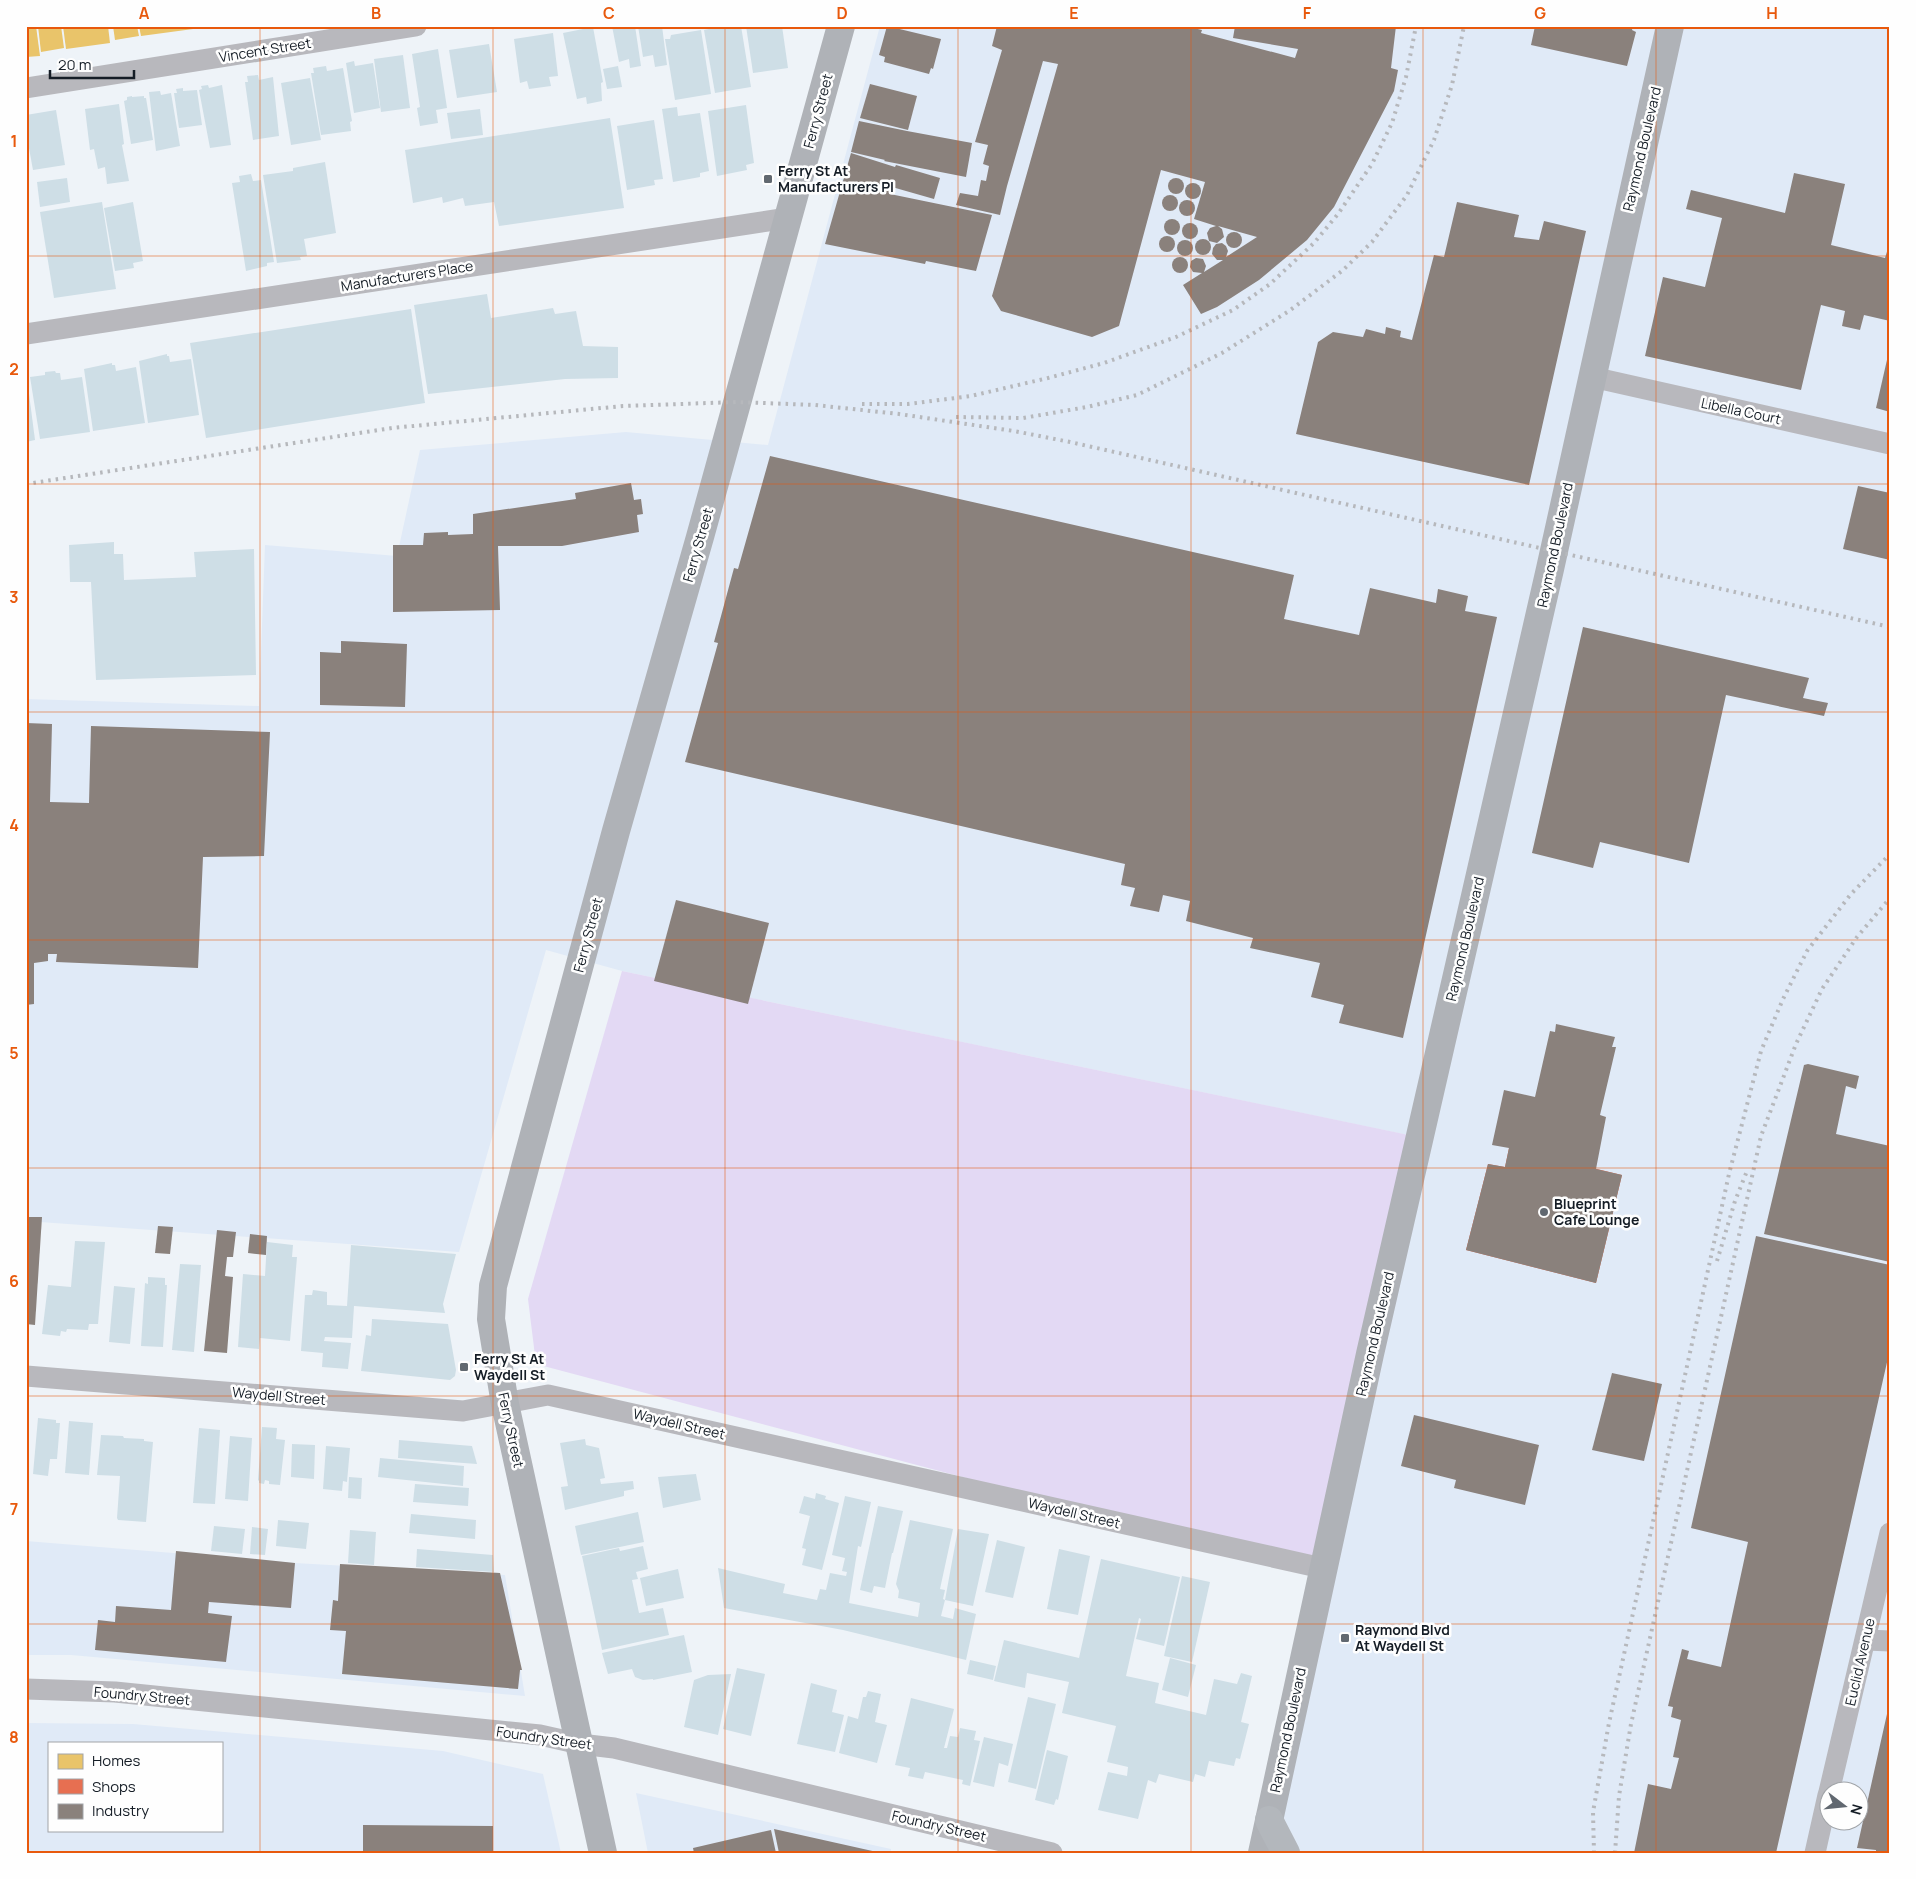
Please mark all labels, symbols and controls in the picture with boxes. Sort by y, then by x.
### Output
text: A [139,2,150,24]
text: B [371,2,381,24]
text: C [603,2,615,24]
text: D [836,2,848,24]
text: E [1069,2,1079,24]
text: F [1303,2,1312,24]
text: G [1534,2,1546,24]
text: H [1766,2,1778,24]
street label: Vincent Street [217,33,313,66]
scale bar [50,48,134,80]
text: 20 m [58,54,91,75]
street label: Ferry Street [798,71,837,150]
street label: Raymond Boulevard [1618,85,1665,213]
text: 1 [10,130,18,152]
place label: Ferry St At Manufacturers Pl [778,161,894,196]
marker: Ferry St At Manufacturers Pl [762,173,774,185]
street label: Manufacturers Place [339,256,474,295]
text: 2 [9,358,19,380]
street label: Libella Court [1699,393,1783,428]
street label: Raymond Boulevard [1532,481,1577,609]
street label: Ferry Street [678,505,717,584]
text: 3 [9,586,19,608]
text: 4 [9,814,19,836]
street label: Raymond Boulevard [1441,875,1488,1003]
street label: Ferry Street [568,895,607,974]
text: 5 [9,1042,19,1064]
place label: Blueprint Cafe Lounge [1554,1194,1639,1229]
marker: Blueprint Cafe Lounge [1538,1206,1550,1218]
text: 6 [9,1270,19,1292]
street label: Raymond Boulevard [1351,1270,1398,1398]
place label: Ferry St At Waydell St [474,1349,545,1384]
marker: Ferry St At Waydell St [458,1361,470,1373]
street label: Waydell Street [231,1382,327,1409]
street label: Ferry Street [494,1391,529,1470]
street label: Waydell Street [631,1404,727,1443]
street label: Waydell Street [1026,1493,1122,1532]
text: 7 [10,1498,18,1520]
street label: Euclid Avenue [1840,1616,1879,1708]
place label: Raymond Blvd At Waydell St [1355,1620,1450,1655]
marker: Raymond Blvd At Waydell St [1339,1632,1351,1644]
street label: Raymond Boulevard [1265,1666,1310,1794]
street label: Foundry Street [93,1682,191,1709]
street label: Foundry Street [495,1721,593,1754]
text: 8 [9,1726,19,1748]
legend [48,1742,222,1832]
text: Homes [92,1750,141,1771]
text: Shops [92,1776,136,1797]
north arrow [1818,1782,1868,1832]
text: Industry [92,1800,149,1821]
text: N [1846,1802,1867,1817]
street label: Foundry Street [890,1805,989,1846]

